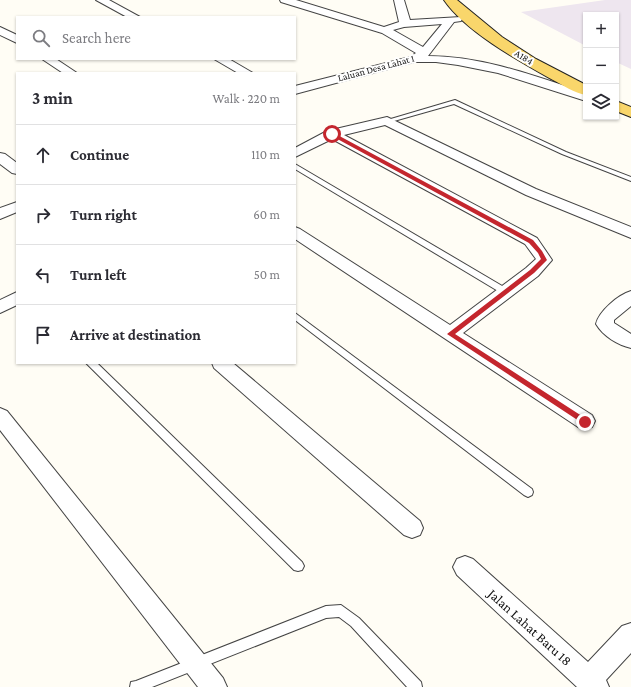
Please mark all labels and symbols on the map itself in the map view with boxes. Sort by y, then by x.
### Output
street label: A184 [513,47,535,67]
street label: Laluan Desa Lahat 1 [336,52,416,84]
route start [323,125,341,143]
route end [576,413,594,431]
street label: Jalan Lahat Baru 18 [483,584,575,669]

